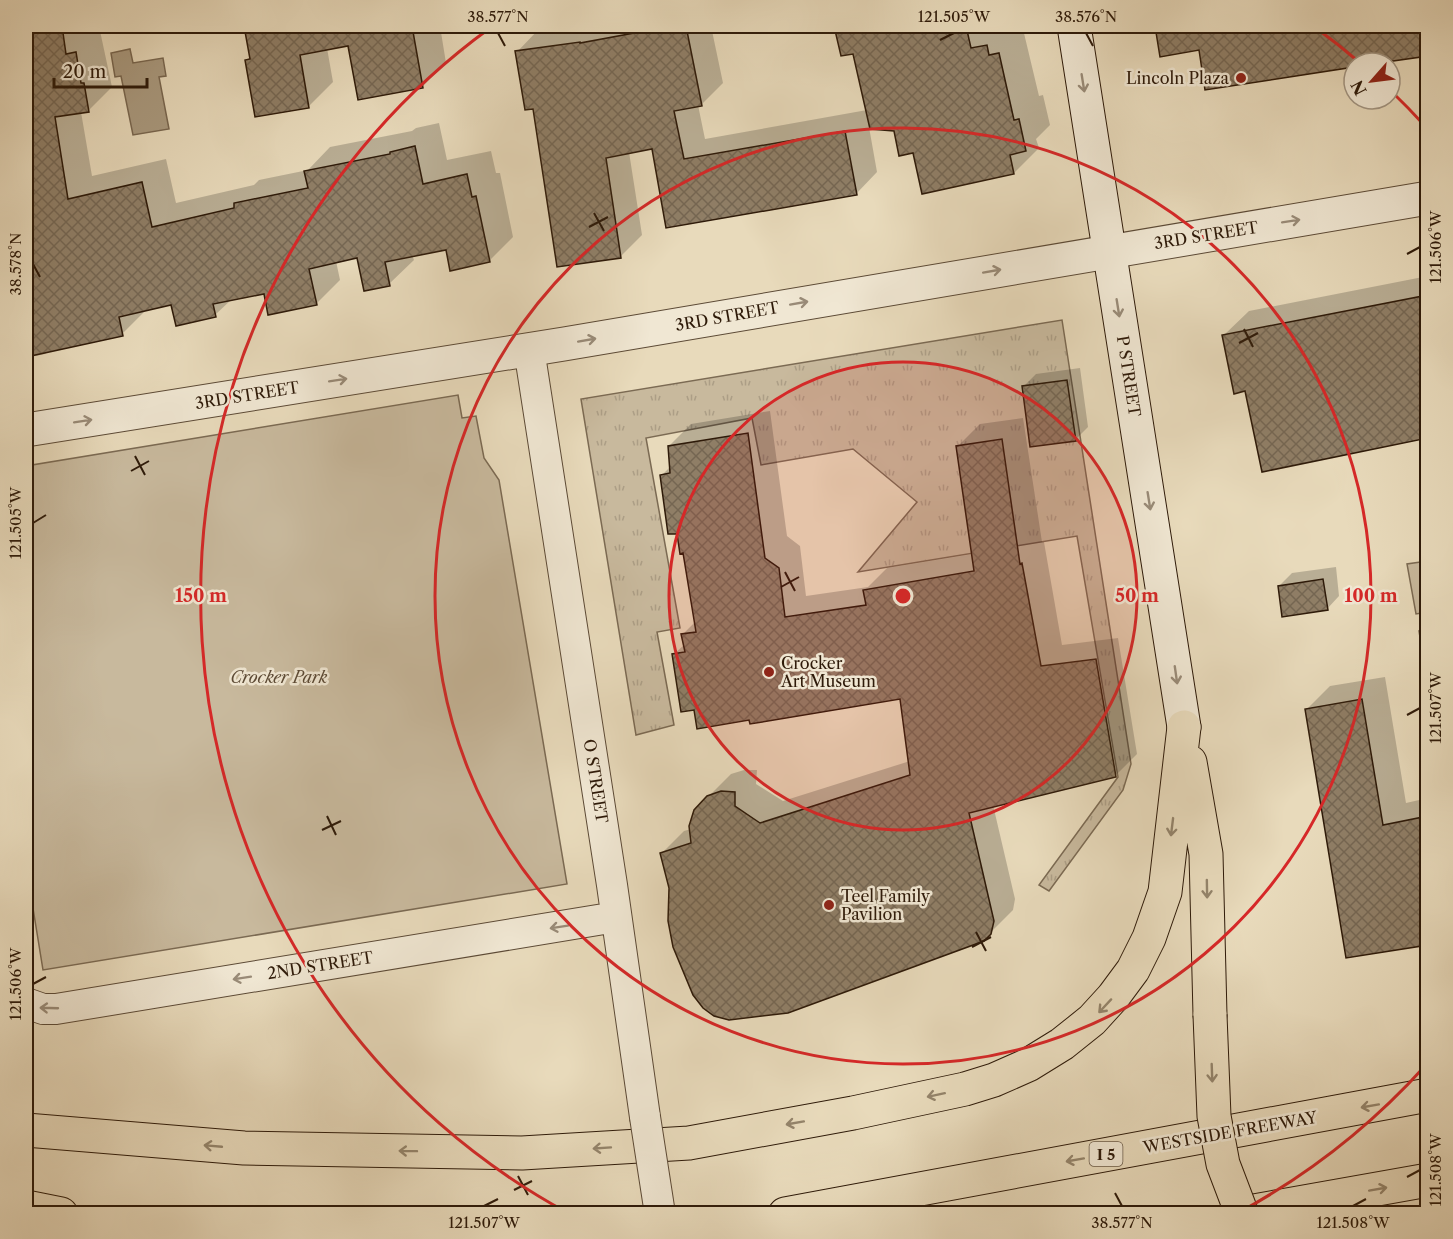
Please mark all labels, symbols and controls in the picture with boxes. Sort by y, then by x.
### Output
text: 38.577°N [467,7,529,26]
text: 121.505°W [918,7,991,26]
text: 38.576°N [1055,7,1117,26]
scale bar [54,51,147,89]
north arrow [1342,51,1402,111]
text: 20 m [63,61,107,83]
place label: Lincoln Plaza [1126,68,1230,88]
marker: Lincoln Plaza [1234,71,1248,85]
one-way arrow [1078,73,1089,93]
text: N [1347,77,1371,99]
text: 121.506°W [1426,210,1445,283]
one-way arrow [1281,215,1301,226]
street label: 3RD STREET [1153,217,1259,253]
text: 38.578°N [6,233,25,295]
one-way arrow [981,265,1001,276]
street label: 3RD STREET [674,297,780,335]
one-way arrow [789,298,809,309]
one-way arrow [1113,298,1124,318]
one-way arrow [576,334,596,345]
street label: P STREET [1113,334,1145,418]
one-way arrow [328,374,347,385]
street label: 3RD STREET [194,377,300,413]
one-way arrow [73,415,93,426]
text: 121.505°W [6,486,25,559]
one-way arrow [1143,490,1154,510]
text: 150 m [175,585,227,607]
text: 50 m [1115,585,1159,607]
text: 100 m [1344,585,1398,607]
centre of rings [893,586,913,606]
place label: Crocker Art Museum [780,653,876,691]
marker: Crocker Art Museum [762,665,776,679]
one-way arrow [1171,665,1182,685]
park label: Crocker Park [231,667,328,687]
text: 121.507°W [1426,672,1445,744]
street label: O STREET [579,738,613,824]
one-way arrow [1166,817,1177,837]
one-way arrow [1202,878,1213,898]
place label: Teel Family Pavilion [841,886,931,924]
marker: Teel Family Pavilion [822,898,836,912]
one-way arrow [549,922,569,933]
text: 121.506°W [6,947,25,1020]
street label: 2ND STREET [266,947,374,983]
one-way arrow [232,973,252,984]
one-way arrow [1098,998,1112,1013]
one-way arrow [40,1003,60,1014]
one-way arrow [1207,1063,1218,1083]
one-way arrow [927,1090,946,1101]
one-way arrow [1361,1101,1380,1112]
street label: WESTSIDE FREEWAY [1141,1107,1319,1157]
one-way arrow [786,1118,806,1129]
text: 121.508°W [1426,1133,1445,1207]
one-way arrow [203,1140,223,1151]
road number: I 5 [1090,1142,1122,1166]
one-way arrow [593,1143,613,1154]
one-way arrow [398,1146,418,1157]
one-way arrow [1066,1155,1085,1166]
one-way arrow [1367,1183,1387,1194]
text: 121.507°W [448,1213,520,1232]
text: 38.577°N [1091,1213,1153,1232]
text: 121.508°W [1316,1213,1390,1232]

